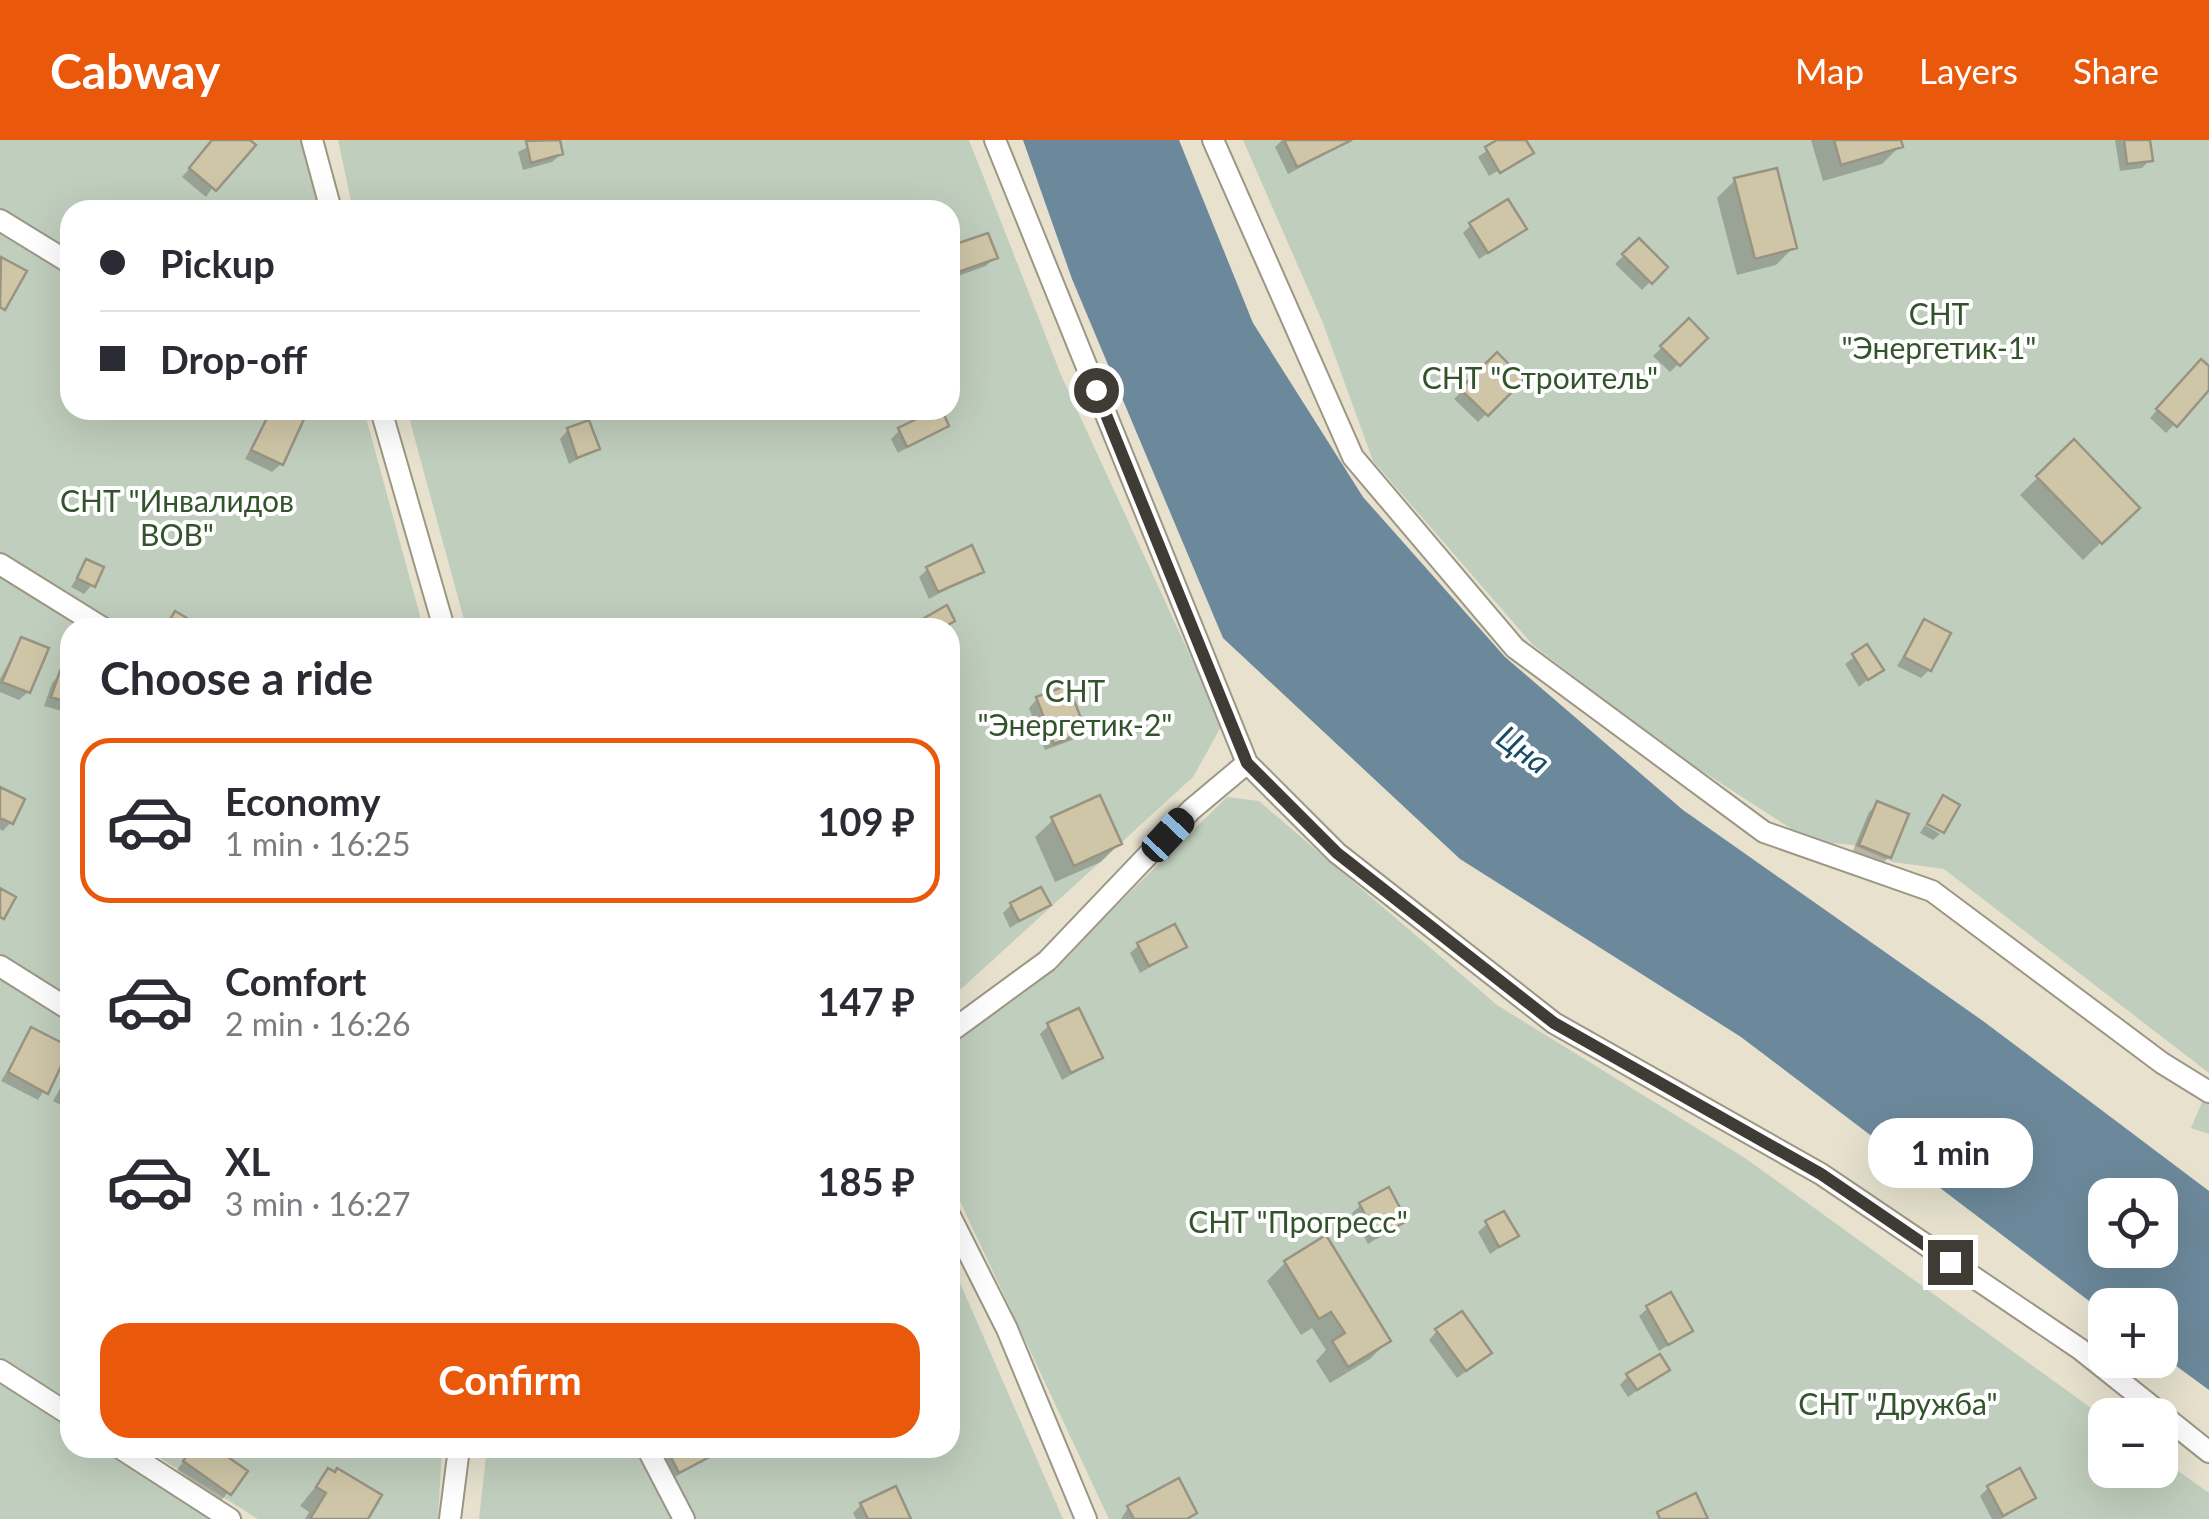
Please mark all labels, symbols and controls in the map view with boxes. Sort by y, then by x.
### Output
text: Cabway [50,42,220,99]
text: Map [1795,49,1864,91]
text: Layers [1919,49,2018,91]
text: Share [2073,49,2159,91]
text: Pickup [160,240,275,286]
park label: СНТ "Энергетик-1" [1841,295,2037,365]
text: Drop-off [160,336,307,382]
park label: СНТ "Строитель" [1422,359,1658,395]
route start [1074,368,1119,413]
park label: СНТ "Инвалидов ВОВ" [60,482,294,552]
text: Choose a ride [100,651,373,705]
park label: СНТ "Энергетик-2" [977,672,1173,742]
water label: Цна [1490,716,1558,781]
icon: car [105,776,195,866]
text: Economy [225,778,380,824]
text: 109 ₽ [818,798,915,844]
car [1137,803,1199,867]
text: 1 min · 16:25 [225,824,411,863]
icon: car [105,956,195,1046]
text: Comfort [225,958,366,1004]
text: 147 ₽ [818,978,915,1024]
text: 2 min · 16:26 [225,1004,411,1043]
callout: 1 min [1868,1117,2032,1187]
text: 1 min [1911,1133,1990,1172]
icon: car [105,1136,195,1226]
text: XL [225,1138,270,1184]
text: 185 ₽ [818,1158,915,1204]
map controls [2088,1178,2178,1488]
button: locate [2088,1178,2178,1268]
text: 3 min · 16:27 [225,1184,411,1223]
park label: СНТ "Прогресс" [1188,1203,1408,1239]
route end [1928,1240,1973,1285]
button: + [2088,1288,2178,1378]
button: Confirm [100,1323,920,1438]
park label: СНТ "Дружба" [1798,1385,1998,1421]
button: − [2088,1398,2178,1488]

